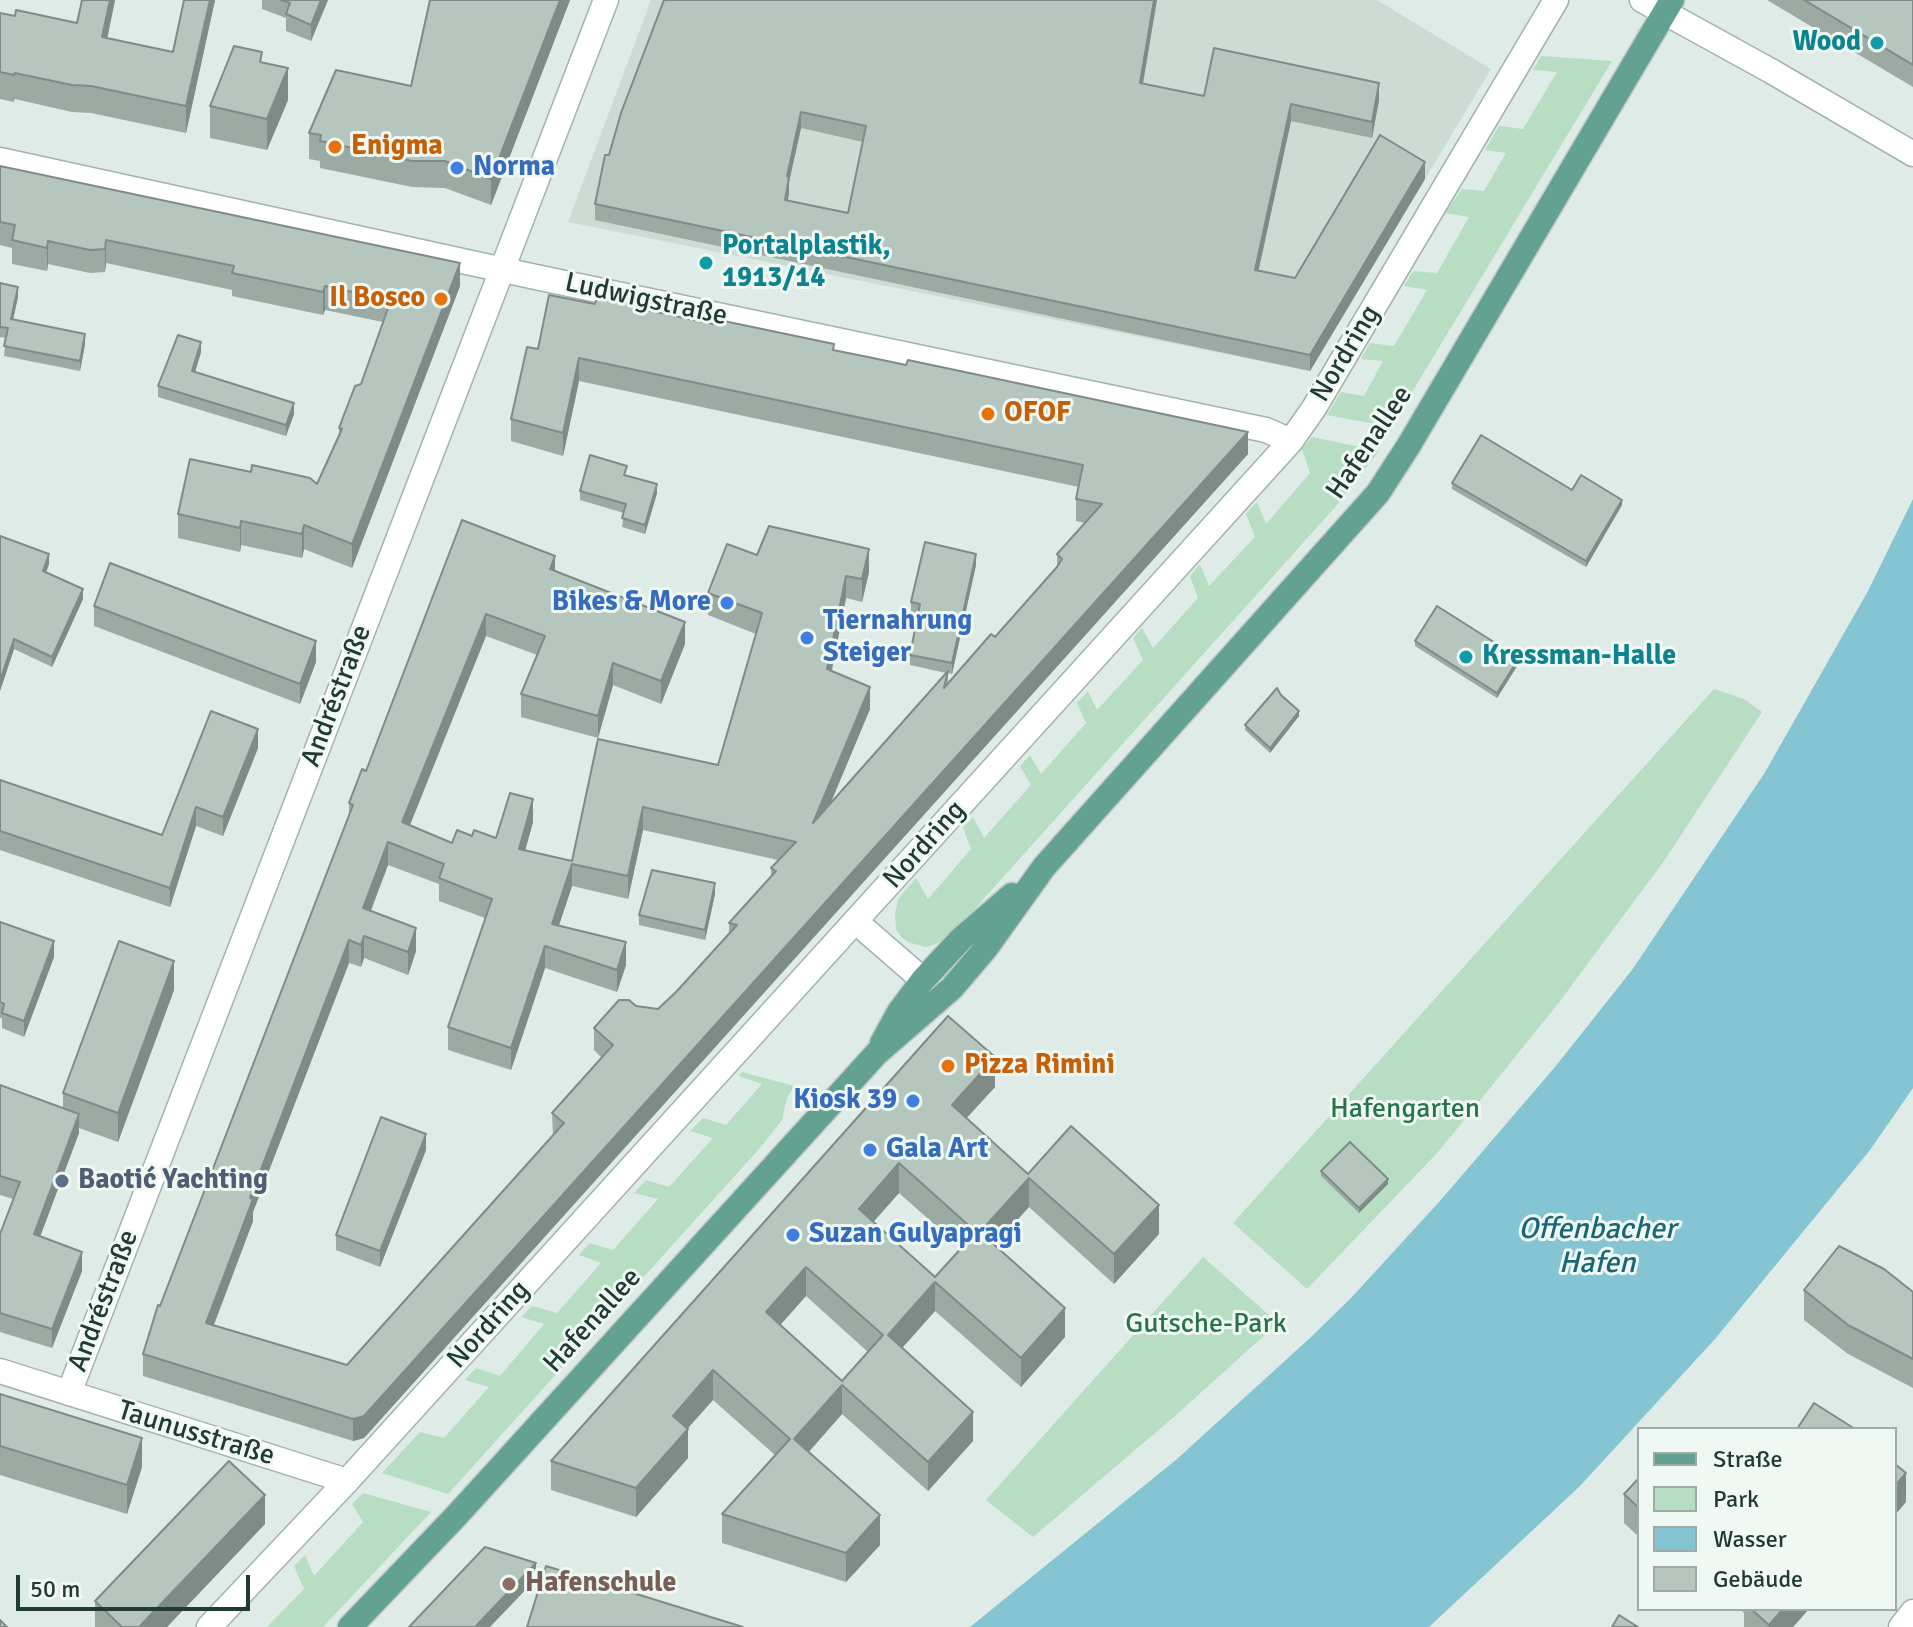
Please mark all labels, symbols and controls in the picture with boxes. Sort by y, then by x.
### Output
place label: Wood [1792,26,1861,60]
marker: Wood [1868,34,1886,52]
place label: Enigma [351,130,443,164]
marker: Enigma [326,138,344,156]
place label: Norma [473,151,555,185]
marker: Norma [448,159,466,177]
place label: Portalplastik, 1913/14 [722,230,891,296]
marker: Portalplastik, 1913/14 [697,254,715,272]
street label: Ludwigstraße [562,266,730,334]
place label: Il Bosco [329,282,425,316]
marker: Il Bosco [432,290,450,308]
street label: Nordring [1304,300,1388,408]
street label: Hafenallee [1320,380,1420,506]
place label: OFOF [1004,397,1071,431]
marker: OFOF [979,405,997,423]
place label: Bikes & More [552,586,711,620]
marker: Bikes & More [718,594,736,612]
place label: Tiernahrung Steiger [823,605,972,671]
street label: Andréstraße [295,620,379,772]
marker: Tiernahrung Steiger [798,629,816,647]
place label: Kressman-Halle [1482,640,1676,674]
marker: Kressman-Halle [1457,648,1475,666]
street label: Nordring [877,794,973,896]
place label: Pizza Rimini [964,1049,1115,1083]
marker: Pizza Rimini [939,1057,957,1075]
place label: Kiosk 39 [793,1084,897,1118]
marker: Kiosk 39 [904,1092,922,1110]
park label: Hafengarten [1330,1093,1480,1127]
place label: Gala Art [886,1133,989,1167]
marker: Gala Art [861,1141,879,1159]
place label: Baotić Yachting [78,1164,268,1198]
marker: Baotić Yachting [53,1172,71,1190]
water label: Offenbacher Hafen [1518,1212,1676,1282]
place label: Suzan Gulyapragi [809,1218,1022,1252]
street label: Andréstraße [62,1225,146,1377]
marker: Suzan Gulyapragi [784,1226,802,1244]
street label: Hafenallee [537,1262,649,1380]
street label: Nordring [441,1274,537,1376]
park label: Gutsche-Park [1125,1308,1287,1342]
street label: Taunusstraße [114,1394,278,1474]
legend [1637,1427,1897,1611]
text: Straße [1713,1444,1783,1474]
text: Park [1713,1484,1759,1514]
text: Wasser [1713,1524,1787,1554]
scale bar [20,1559,254,1609]
text: Gebäude [1713,1564,1803,1594]
place label: Hafenschule [525,1567,676,1601]
text: 50 m [30,1574,80,1604]
marker: Hafenschule [500,1575,518,1593]

